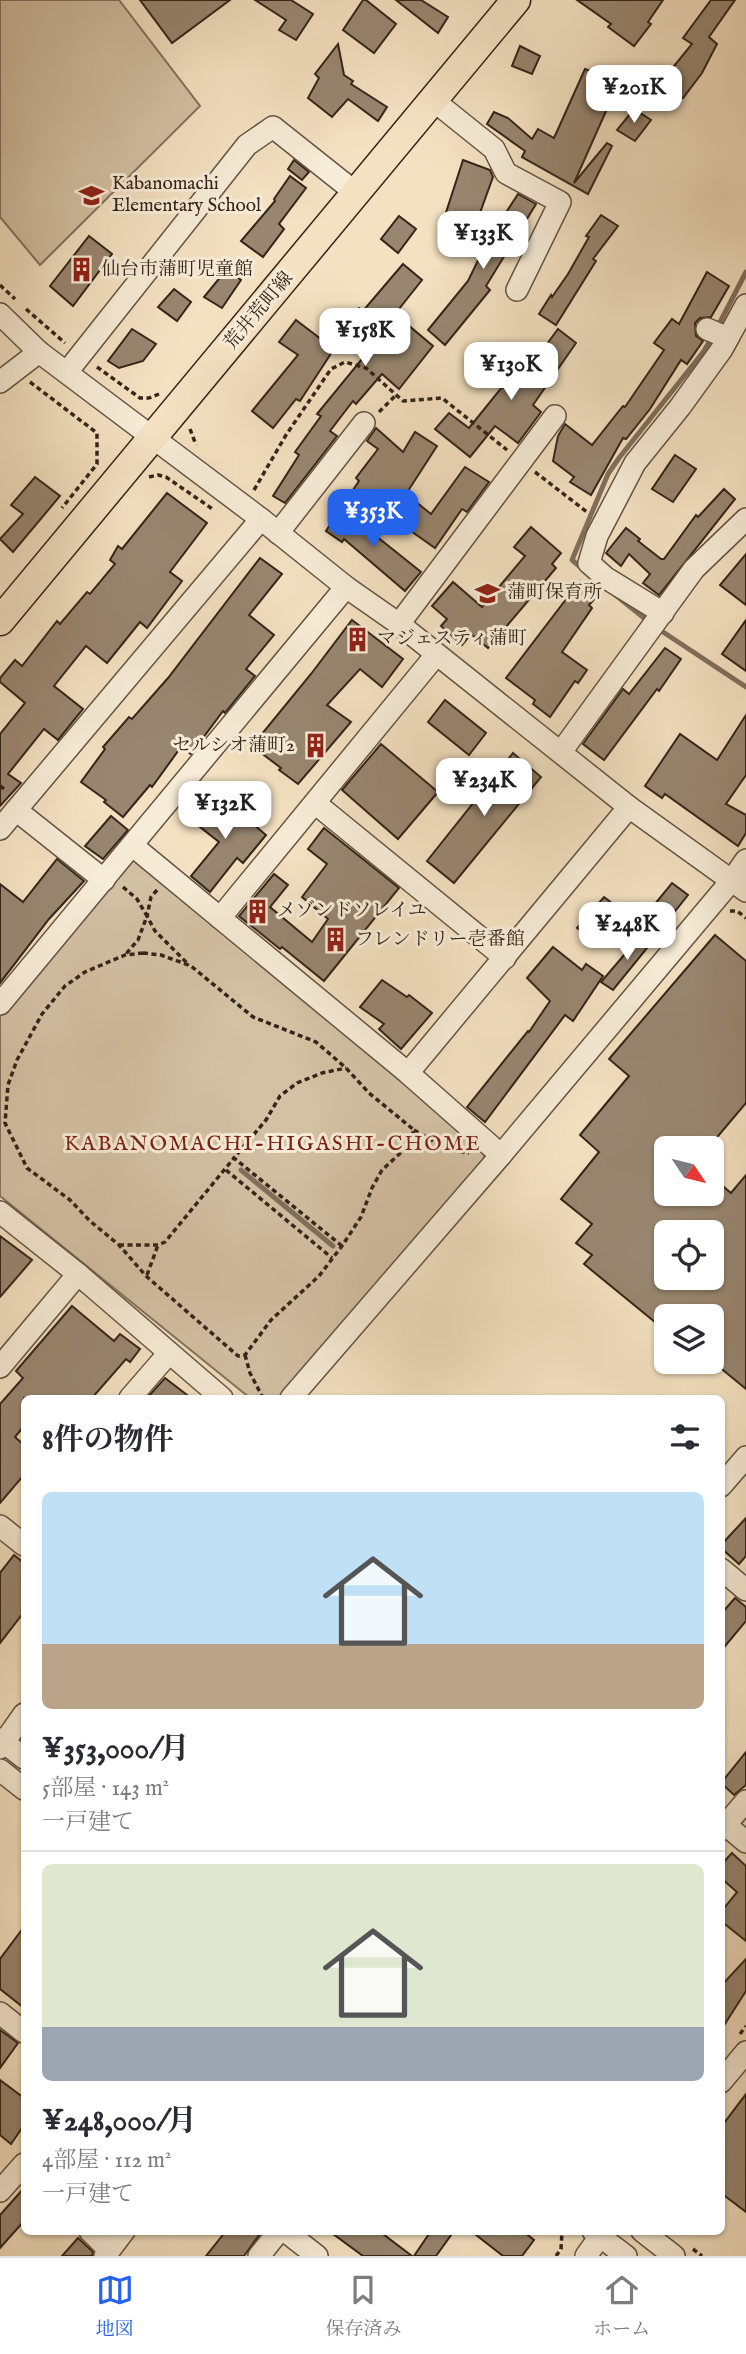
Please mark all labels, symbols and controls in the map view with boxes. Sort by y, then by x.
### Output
pin: ¥201K [585,66,683,125]
text: ¥201K [602,73,666,102]
place label: Kabanomachi Elementary School [112,172,262,218]
school or university icon: Kabanomachi Elementary School [78,181,106,209]
pin: ¥133K [434,212,532,271]
text: ¥133K [453,219,513,248]
building icon: 仙台市蒲町児童館 [67,256,95,284]
place label: 仙台市蒲町児童館 [101,258,253,282]
street label: 荒井荒町線 [219,267,299,355]
pin: ¥158K [316,308,414,368]
text: ¥158K [335,316,395,345]
pin: ¥130K [462,342,560,402]
text: ¥130K [480,350,542,379]
pin: ¥353K [324,490,422,549]
text: ¥353K [344,497,402,526]
school or university icon: 蒲町保育所 [473,579,501,607]
place label: 蒲町保育所 [507,581,602,605]
building icon: マジェスティ蒲町 [343,625,371,653]
place label: マジェスティ蒲町 [377,627,527,651]
building icon: セルシオ蒲町2 [301,732,329,760]
place label: セルシオ蒲町2 [173,734,295,758]
pin: ¥234K [435,758,533,818]
text: ¥234K [452,766,516,795]
pin: ¥132K [176,782,274,841]
text: ¥132K [194,789,256,818]
building icon: メゾンドソレイユ [243,897,271,925]
place label: メゾンドソレイユ [277,899,427,923]
pin: ¥248K [578,902,676,962]
text: ¥248K [595,910,659,939]
building icon: フレンドリー壱番館 [321,926,349,954]
place label: フレンドリー壱番館 [355,928,525,952]
district label: KABANOMACHI-HIGASHI-CHOME [64,1131,482,1158]
north arrow [654,1136,724,1206]
map controls [654,1136,724,1374]
button: locate [654,1220,724,1290]
button: layers [654,1304,724,1374]
icon: filters [666,1418,704,1456]
text: 8件の物件 [42,1422,174,1460]
icon: home [310,1538,436,1664]
text: ¥353,000/月 [42,1731,190,1769]
text: 5部屋 · 143 m² [42,1774,169,1803]
text: 一戸建て [42,1808,134,1837]
icon: home [310,1910,436,2036]
text: ¥248,000/月 [42,2103,197,2141]
text: 4部屋 · 112 m² [42,2146,172,2175]
text: 一戸建て [42,2180,134,2209]
tab: 地図 [96,2271,134,2342]
tab: 保存済み [325,2271,401,2342]
tab: ホーム [593,2271,650,2342]

